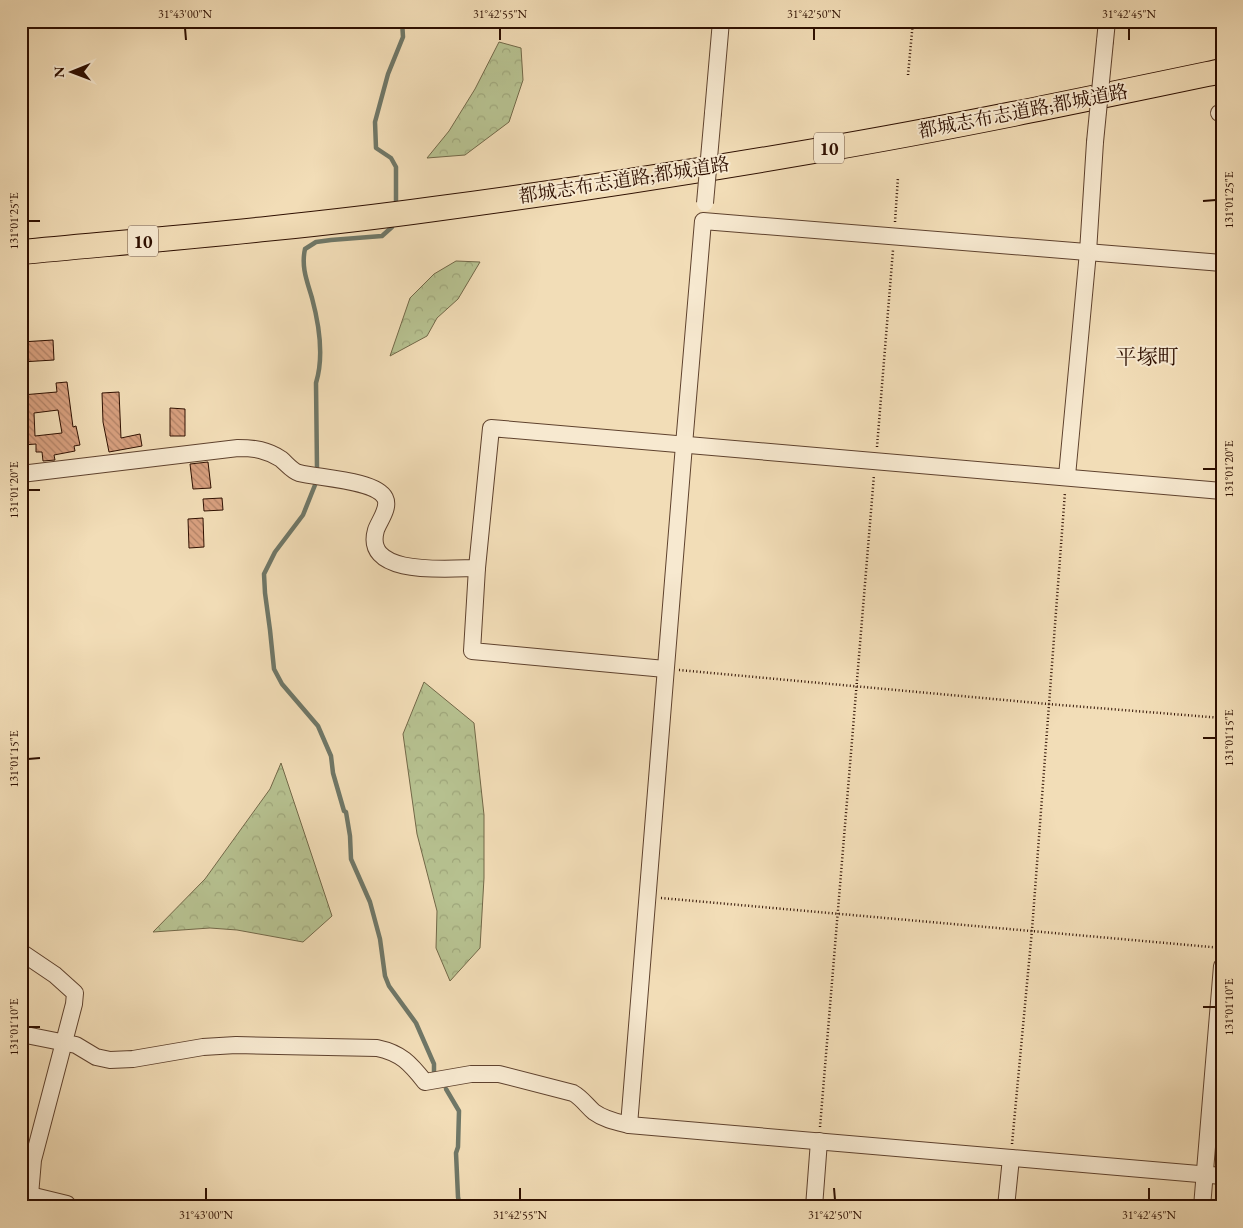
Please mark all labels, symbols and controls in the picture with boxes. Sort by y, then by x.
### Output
text: 31°43'00"N [158,6,212,22]
text: 31°42'55"N [473,6,527,22]
text: 31°42'50"N [787,6,841,22]
text: 31°42'45"N [1102,6,1156,22]
north arrow [48,48,98,98]
text: N [50,66,68,78]
street label: 都城志布志道路;都城道路 [916,78,1130,144]
road number: 10 [814,132,844,164]
street label: 都城志布志道路;都城道路 [517,151,731,209]
text: 131°01'25"E [1221,171,1237,228]
text: 131°01'25"E [6,192,22,249]
road number: 10 [128,226,158,256]
district label: 平塚町 [1116,343,1179,370]
text: 131°01'20"E [1221,440,1237,497]
text: 131°01'20"E [6,461,22,518]
text: 131°01'15"E [1221,709,1237,766]
text: 131°01'15"E [6,730,22,787]
text: 131°01'10"E [1221,978,1237,1035]
text: 131°01'10"E [6,998,22,1055]
text: 31°43'00"N [179,1207,233,1223]
text: 31°42'55"N [493,1207,547,1223]
text: 31°42'50"N [808,1207,862,1223]
text: 31°42'45"N [1122,1207,1176,1223]

